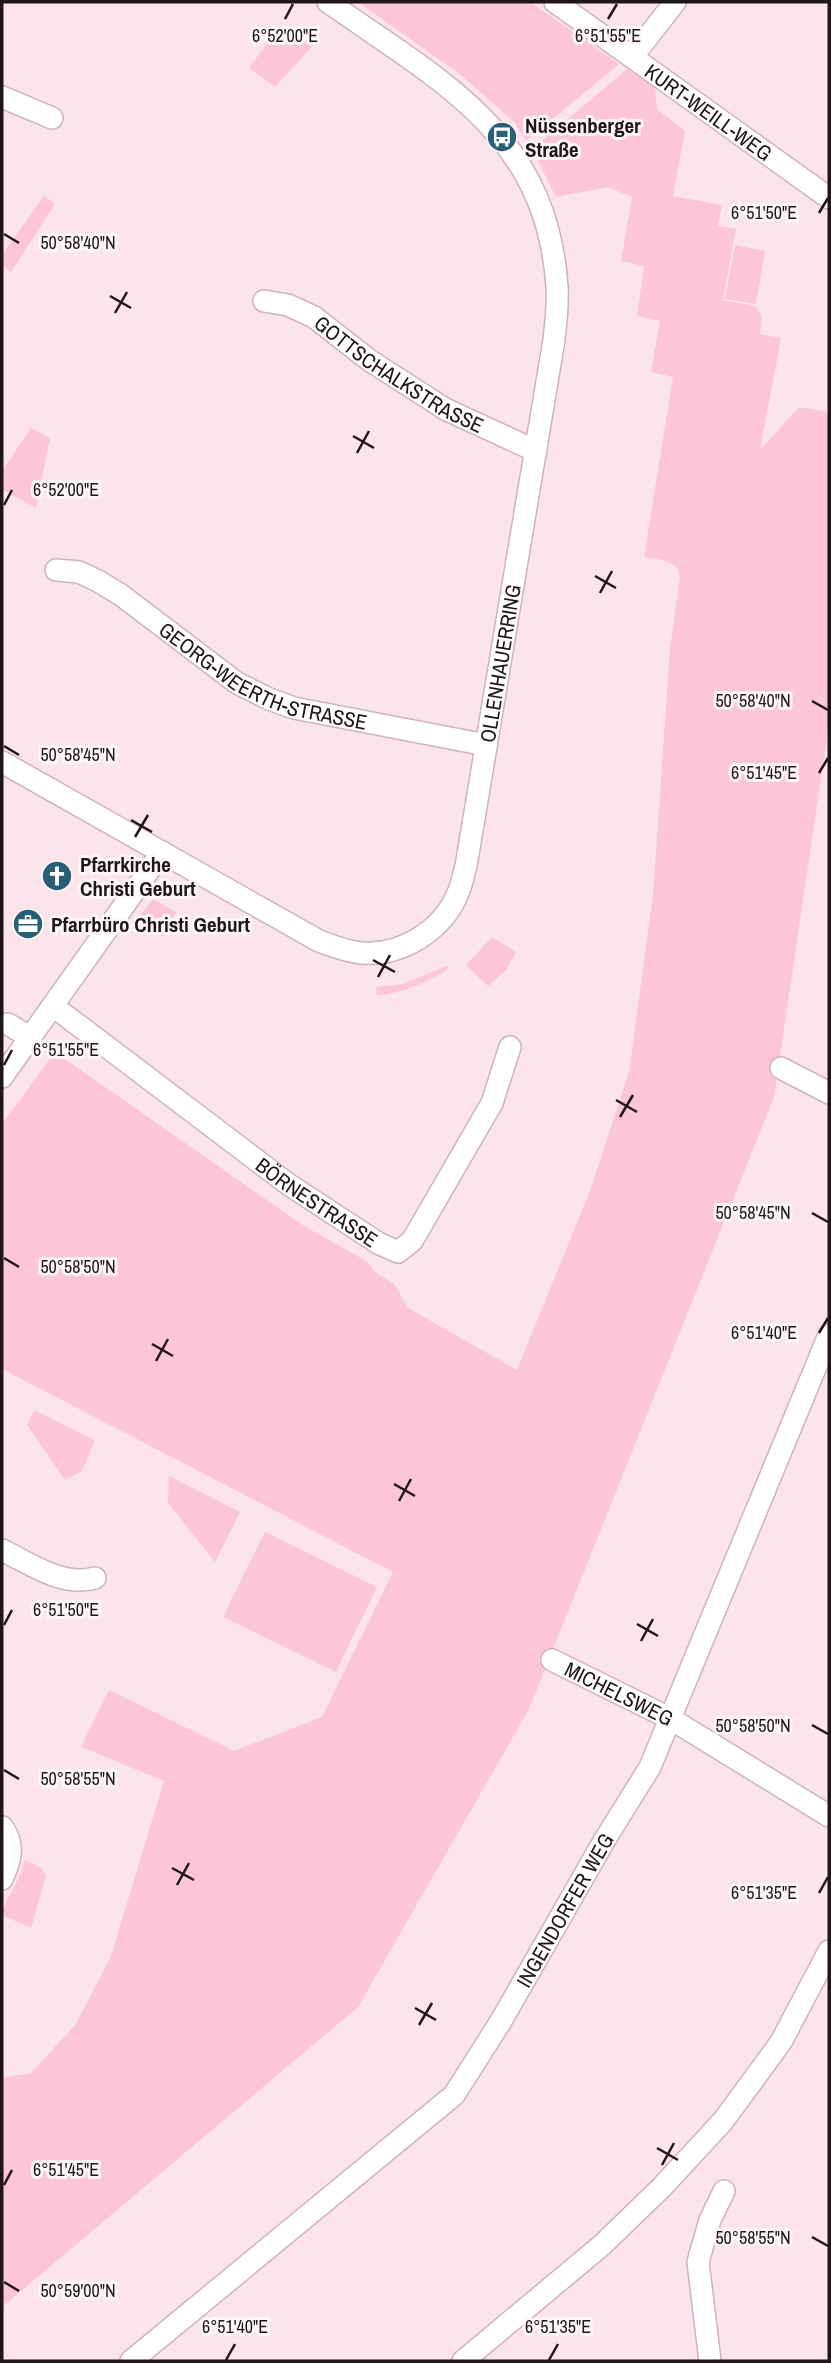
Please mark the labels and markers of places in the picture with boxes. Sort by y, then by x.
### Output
place label: Nüssenberger Straße [525,111,641,164]
bus stop icon: Nüssenberger Straße [485,120,519,154]
place label: Pfarrkirche Christi Geburt [80,850,196,903]
church icon: Pfarrkirche Christi Geburt [40,859,74,893]
office icon: Pfarrbüro Christi Geburt [11,907,45,941]
place label: Pfarrbüro Christi Geburt [51,910,250,939]

